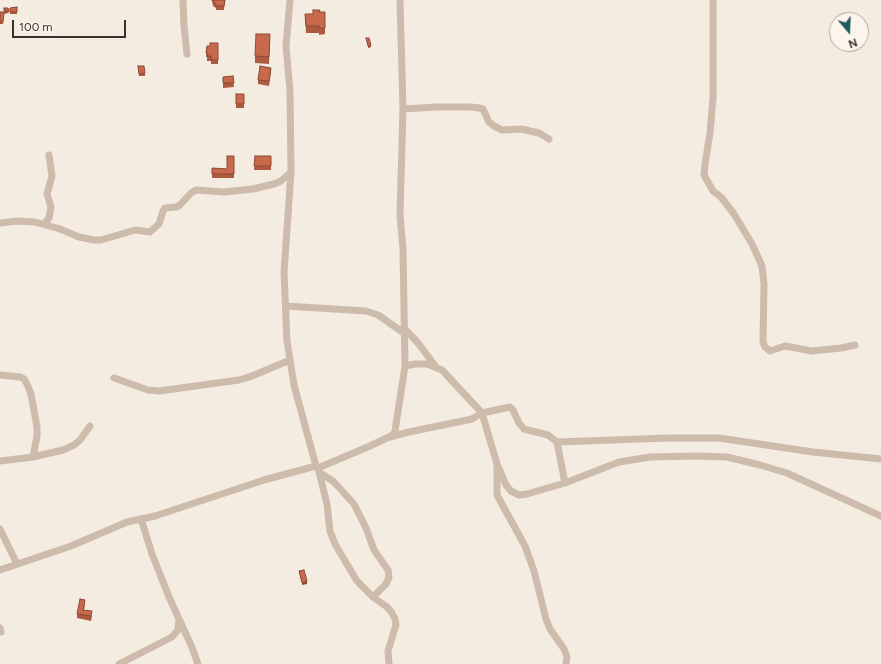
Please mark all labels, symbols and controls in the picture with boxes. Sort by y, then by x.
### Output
scale bar [14,12,128,38]
north arrow [829,12,869,52]
text: 100 m [19,20,53,34]
text: N [847,35,859,50]

